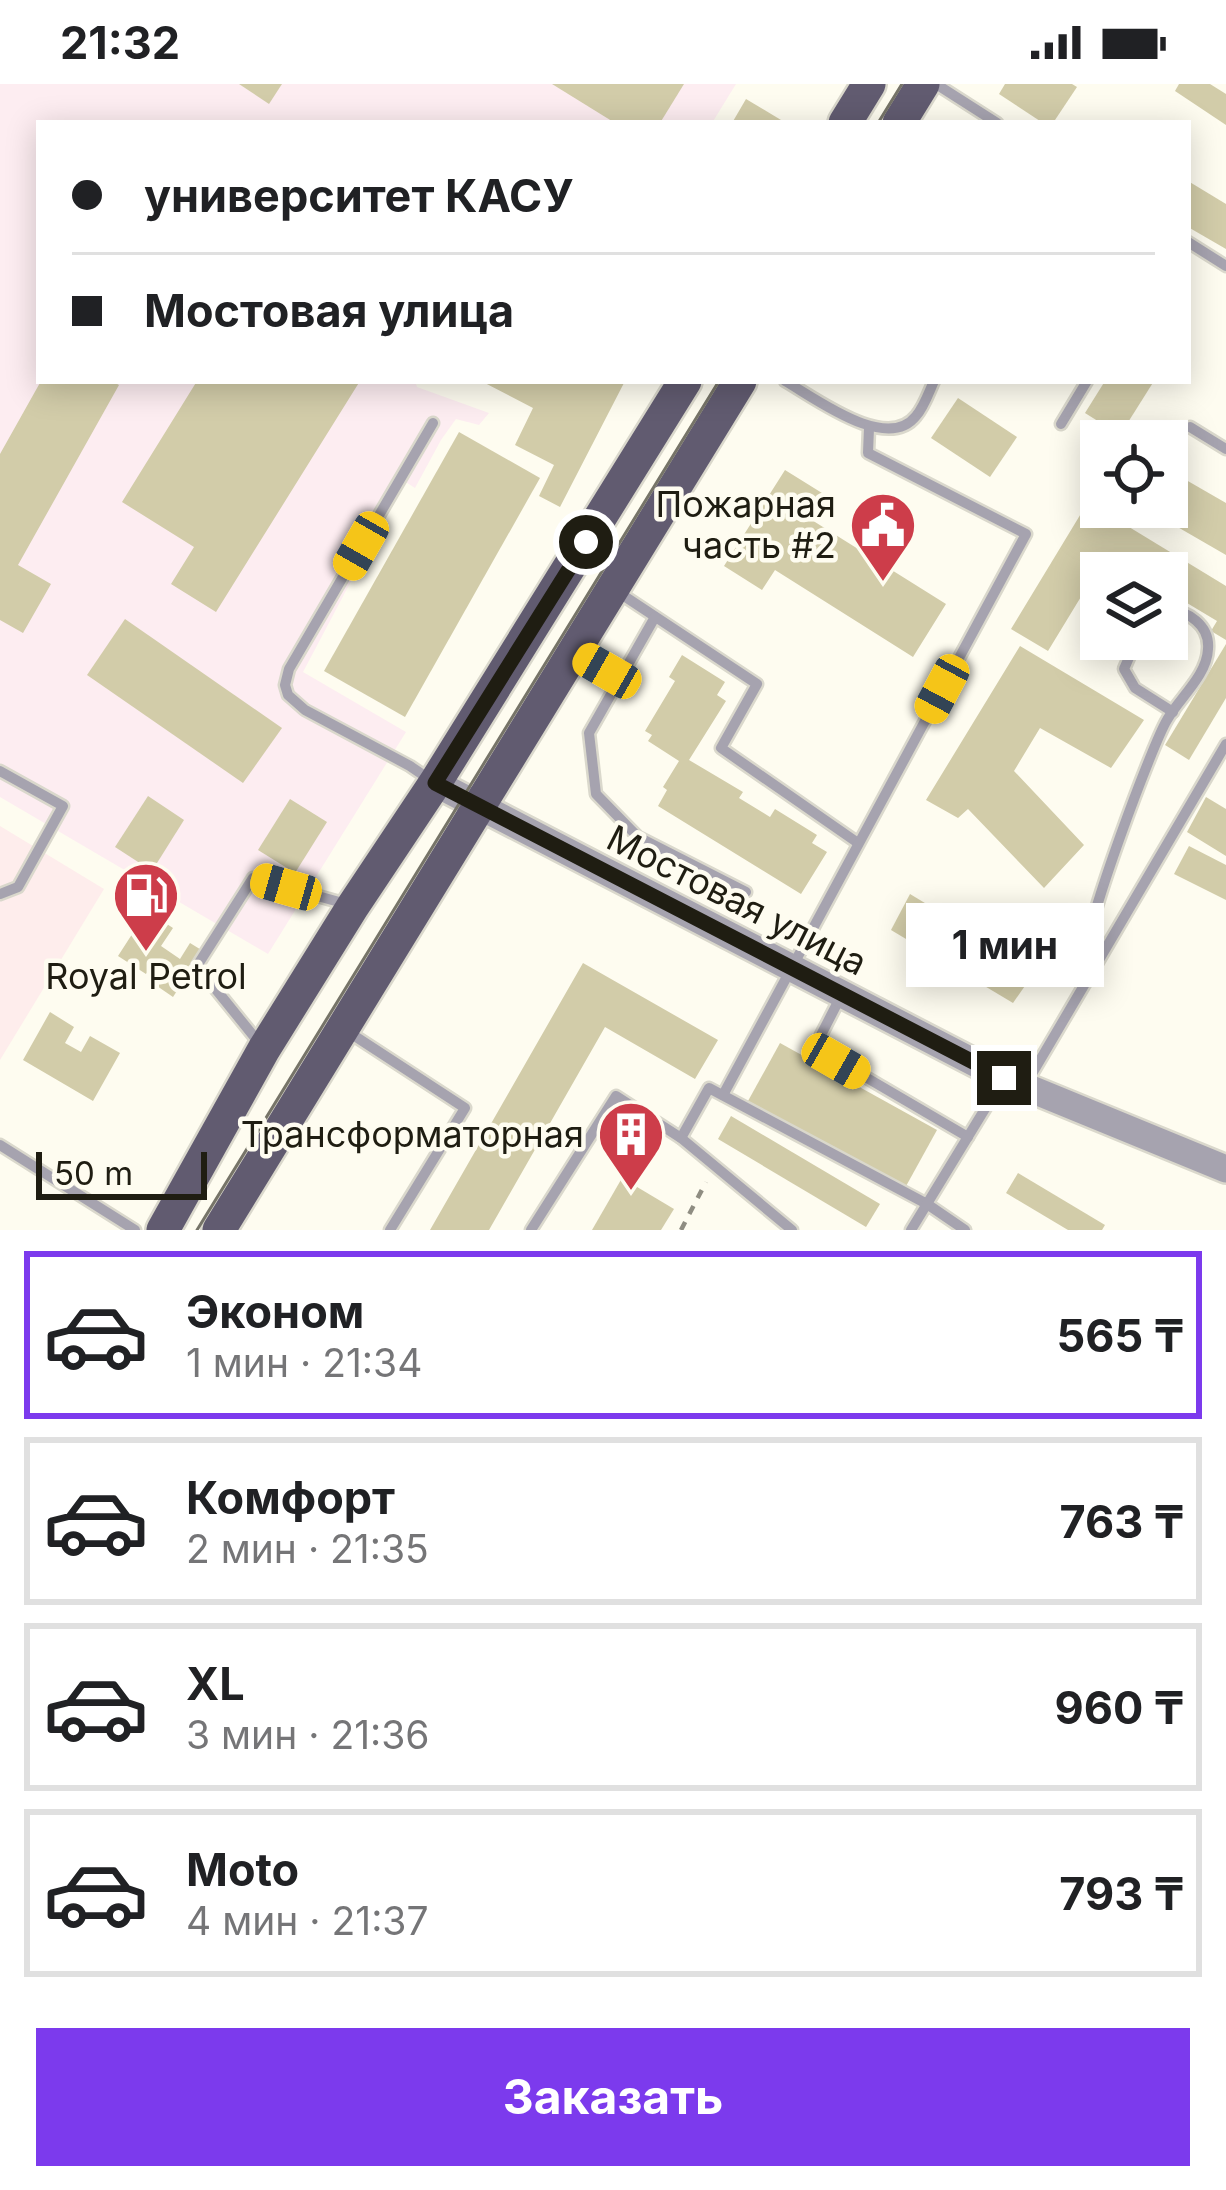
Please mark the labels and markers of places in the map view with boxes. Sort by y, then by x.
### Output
place label: Пожарная часть #2 [656,482,836,567]
public building icon: Пожарная часть #2 [848,490,918,584]
fuel station icon: Royal Petrol [111,860,181,954]
place label: Royal Petrol [45,954,247,998]
building icon: Трансформаторная [596,1099,666,1193]
place label: Трансформаторная [241,1112,584,1156]

